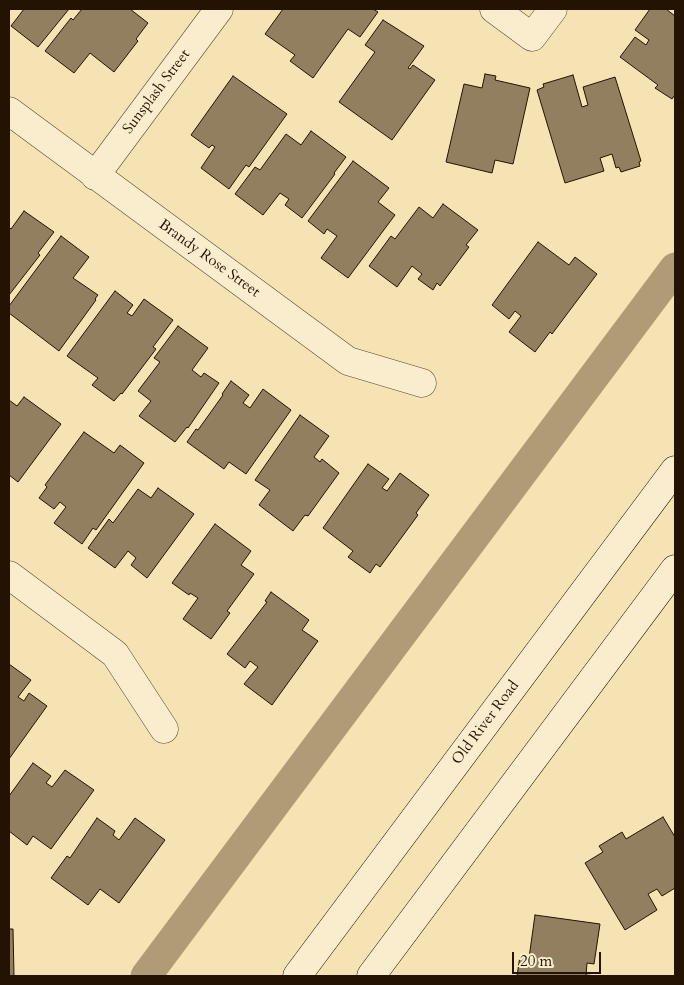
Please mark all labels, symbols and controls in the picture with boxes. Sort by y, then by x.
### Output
street label: Sunsplash Street [119,46,195,138]
street label: Brandy Rose Street [155,216,263,302]
street label: Old River Road [449,678,523,768]
scale bar [514,942,603,974]
text: 20 m [520,951,552,971]

